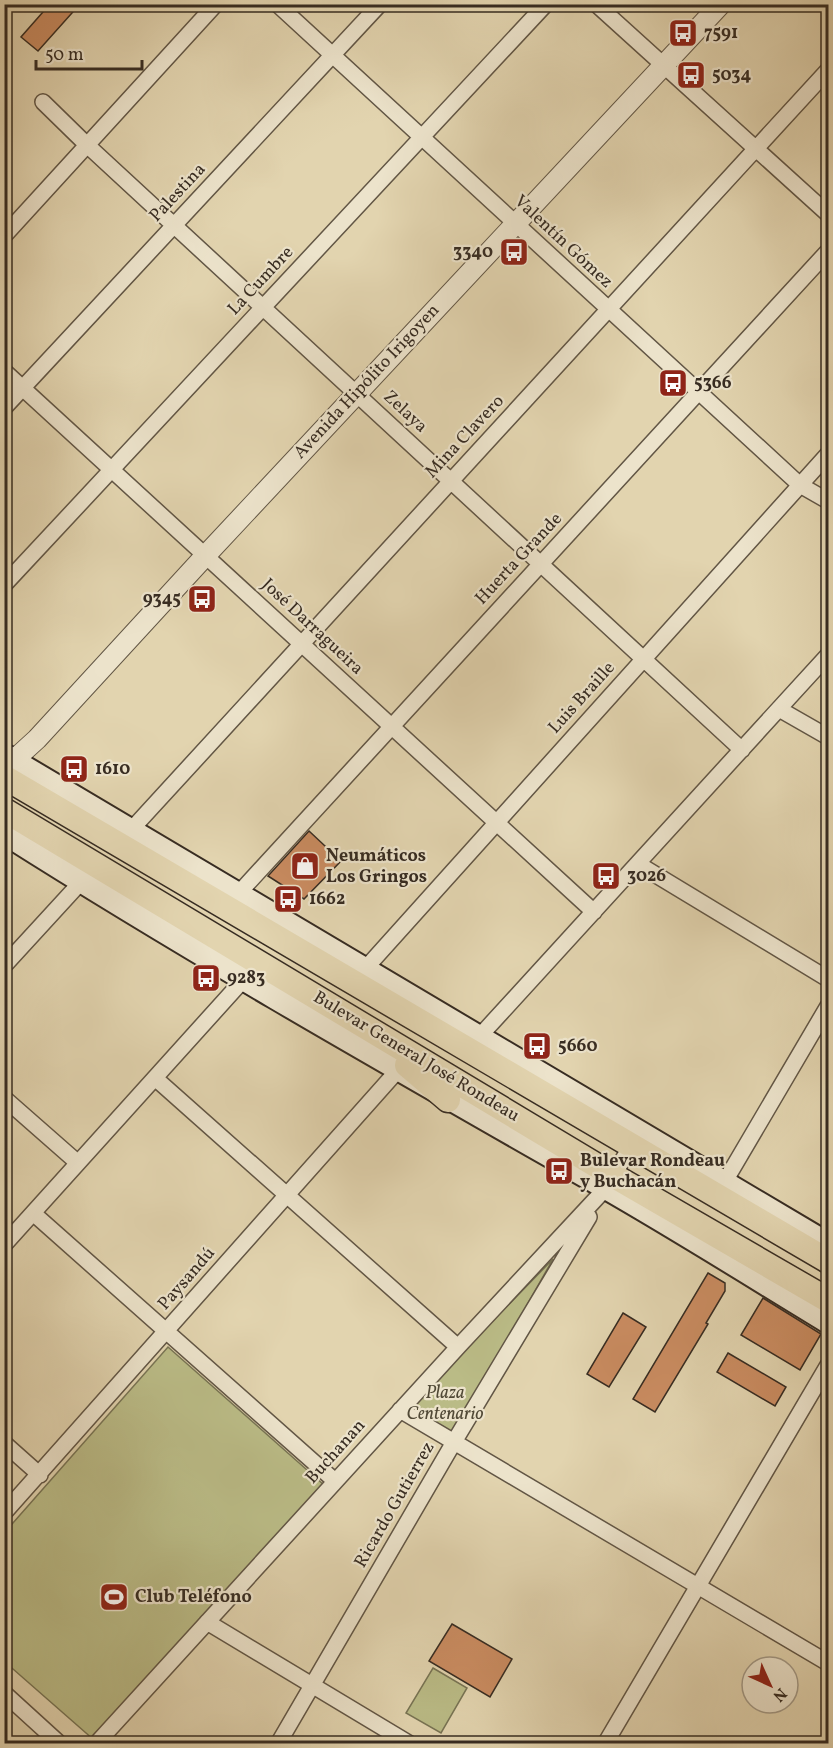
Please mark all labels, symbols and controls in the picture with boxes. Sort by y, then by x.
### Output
bus stop icon: 7591 [667,17,699,49]
place label: 7591 [704,21,738,46]
scale bar [36,33,142,71]
text: 50 m [45,43,84,68]
bus stop icon: 5034 [675,59,707,91]
place label: 5034 [712,63,752,88]
street label: Palestina [144,158,212,228]
street label: Valentín Gómez [508,190,618,294]
bus stop icon: 3340 [498,236,530,268]
place label: 3340 [453,240,493,265]
street label: La Cumbre [222,241,300,321]
street label: Avenida Hipólito Irigoyen [288,299,446,465]
bus stop icon: 5366 [657,367,689,399]
place label: 5366 [694,371,732,396]
street label: Zelaya [377,385,433,439]
street label: Mina Clavero [420,390,510,484]
street label: Huerta Grande [470,507,568,611]
street label: José Darragueira [255,573,369,681]
bus stop icon: 9345 [186,583,218,615]
place label: 9345 [143,587,181,612]
street label: Luis Braille [543,656,621,740]
bus stop icon: 1610 [58,753,90,785]
place label: 1610 [95,757,130,782]
place label: Neumáticos Los Gringos [326,844,427,890]
shop icon: Neumáticos Los Gringos [289,850,321,882]
bus stop icon: 3026 [590,860,622,892]
place label: 3026 [627,864,666,889]
bus stop icon: 1662 [272,883,304,915]
place label: 1662 [309,887,345,912]
bus stop icon: 9283 [190,962,222,994]
place label: 9283 [227,966,265,991]
street label: Bulevar General José Rondeau [308,985,524,1129]
bus stop icon: 5660 [521,1030,553,1062]
place label: 5660 [558,1034,598,1059]
place label: Bulevar Rondeau y Buchacán [580,1149,725,1195]
bus stop icon: Bulevar Rondeau y Buchacán [543,1155,575,1187]
street label: Paysandú [153,1242,221,1316]
park label: Plaza Centenario [407,1381,483,1427]
street label: Buchanan [300,1414,372,1490]
street label: Ricardo Gutierrez [349,1437,441,1573]
sports icon: Club Teléfono [98,1581,130,1613]
place label: Club Teléfono [135,1585,252,1610]
north arrow [740,1655,800,1715]
text: N [767,1682,791,1706]

